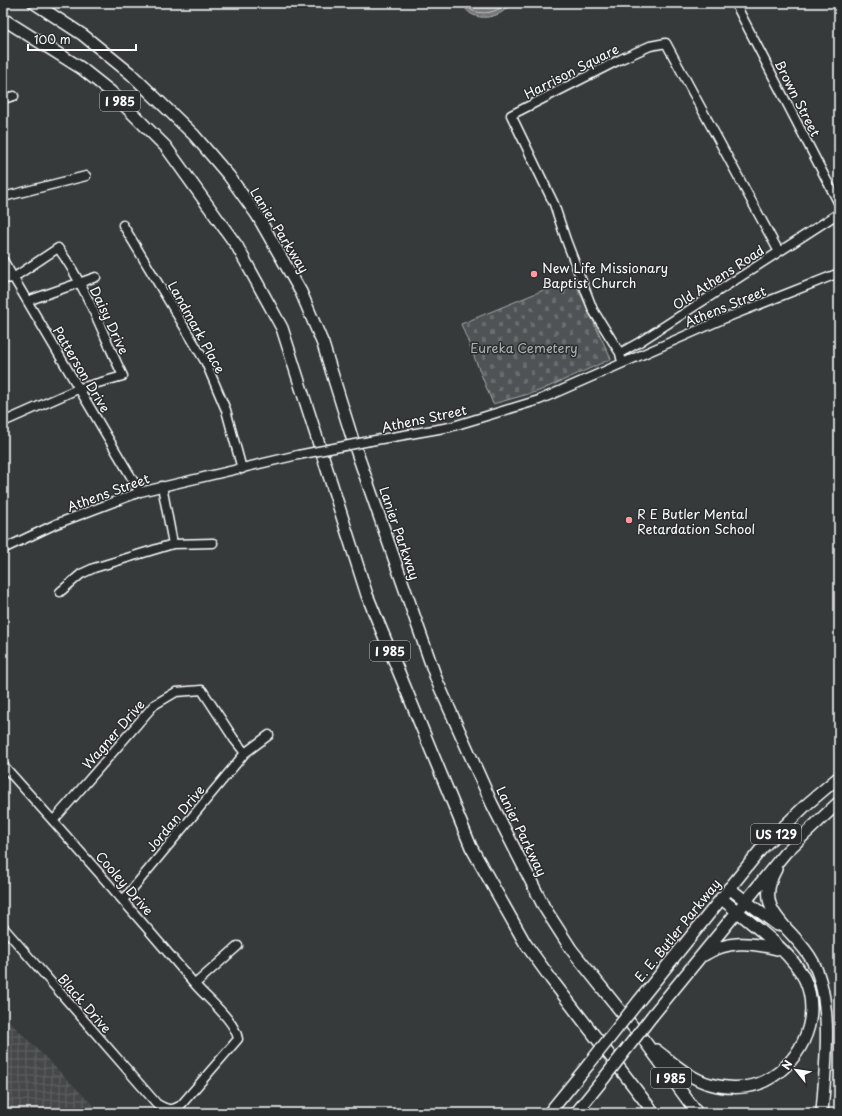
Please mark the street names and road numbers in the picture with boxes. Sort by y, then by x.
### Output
street label: Harrison Square [520,39,622,103]
street label: Brown Street [771,57,825,139]
road number: I 985 [100,91,140,111]
street label: Lanier Parkway [246,184,314,276]
street label: Old Athens Road [668,240,768,314]
street label: Landmark Place [164,277,230,377]
street label: Athens Street [681,281,769,331]
street label: Daisy Drive [86,283,134,357]
street label: Patterson Drive [49,322,115,416]
street label: Athens Street [380,400,468,436]
street label: Athens Street [64,468,152,516]
street label: Lanier Parkway [375,484,425,582]
road number: I 985 [370,641,410,661]
street label: Wagner Drive [77,695,149,773]
street label: Jordan Drive [141,781,209,855]
street label: Lanier Parkway [492,783,552,879]
road number: US 129 [751,824,801,844]
street label: Cooley Drive [92,847,158,919]
street label: E. E. Butler Parkway [629,874,725,986]
street label: Black Drive [54,969,116,1037]
road number: I 985 [651,1068,691,1088]

